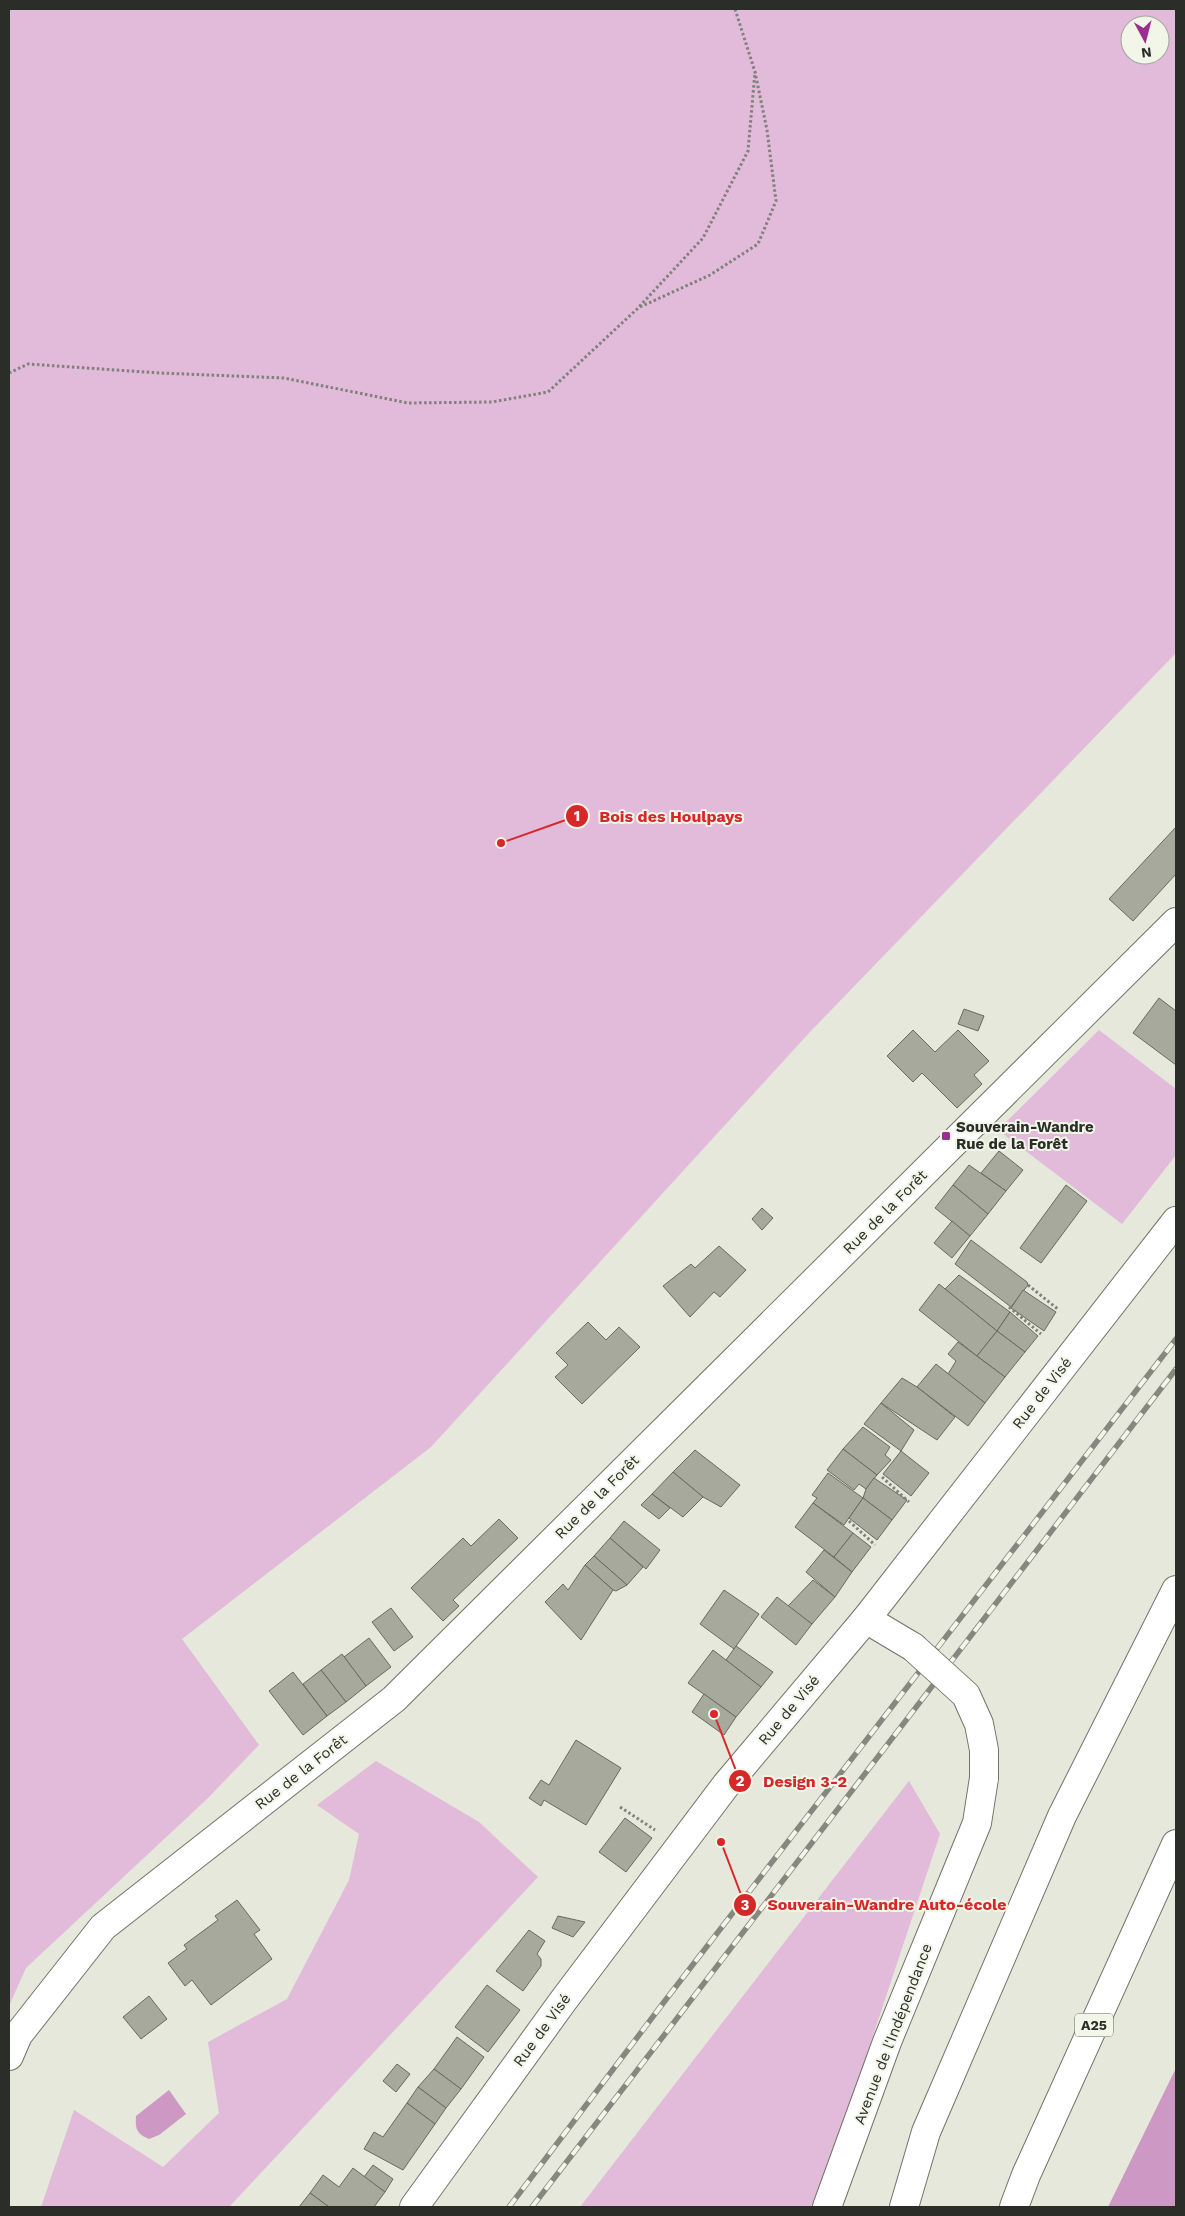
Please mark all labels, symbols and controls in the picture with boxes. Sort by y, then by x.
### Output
north arrow [1120,15,1170,65]
text: N [1140,44,1153,61]
callout: Bois des Houlpays [564,801,752,832]
text: 1 [574,807,580,825]
text: Bois des Houlpays [599,807,743,826]
place label: Souverain-Wandre Rue de la Forêt [956,1118,1094,1153]
marker: Souverain-Wandre Rue de la Forêt [940,1130,952,1142]
street label: Rue de la Forêt [839,1166,931,1258]
street label: Rue de Visé [1009,1354,1075,1432]
street label: Rue de la Forêt [551,1451,643,1543]
street label: Rue de Visé [755,1671,823,1749]
street label: Rue de la Forêt [251,1730,351,1814]
callout: Design 3-2 [727,1765,857,1796]
text: 2 [736,1772,745,1790]
text: Design 3-2 [763,1772,847,1791]
callout: Souverain-Wandre Auto-école [732,1889,1016,1920]
text: Souverain-Wandre Auto-école [767,1895,1007,1914]
text: 3 [741,1896,750,1914]
street label: Avenue de l'Indépendance [850,1941,936,2127]
street label: Rue de Visé [510,1990,574,2070]
road number: A25 [1075,2014,1113,2036]

